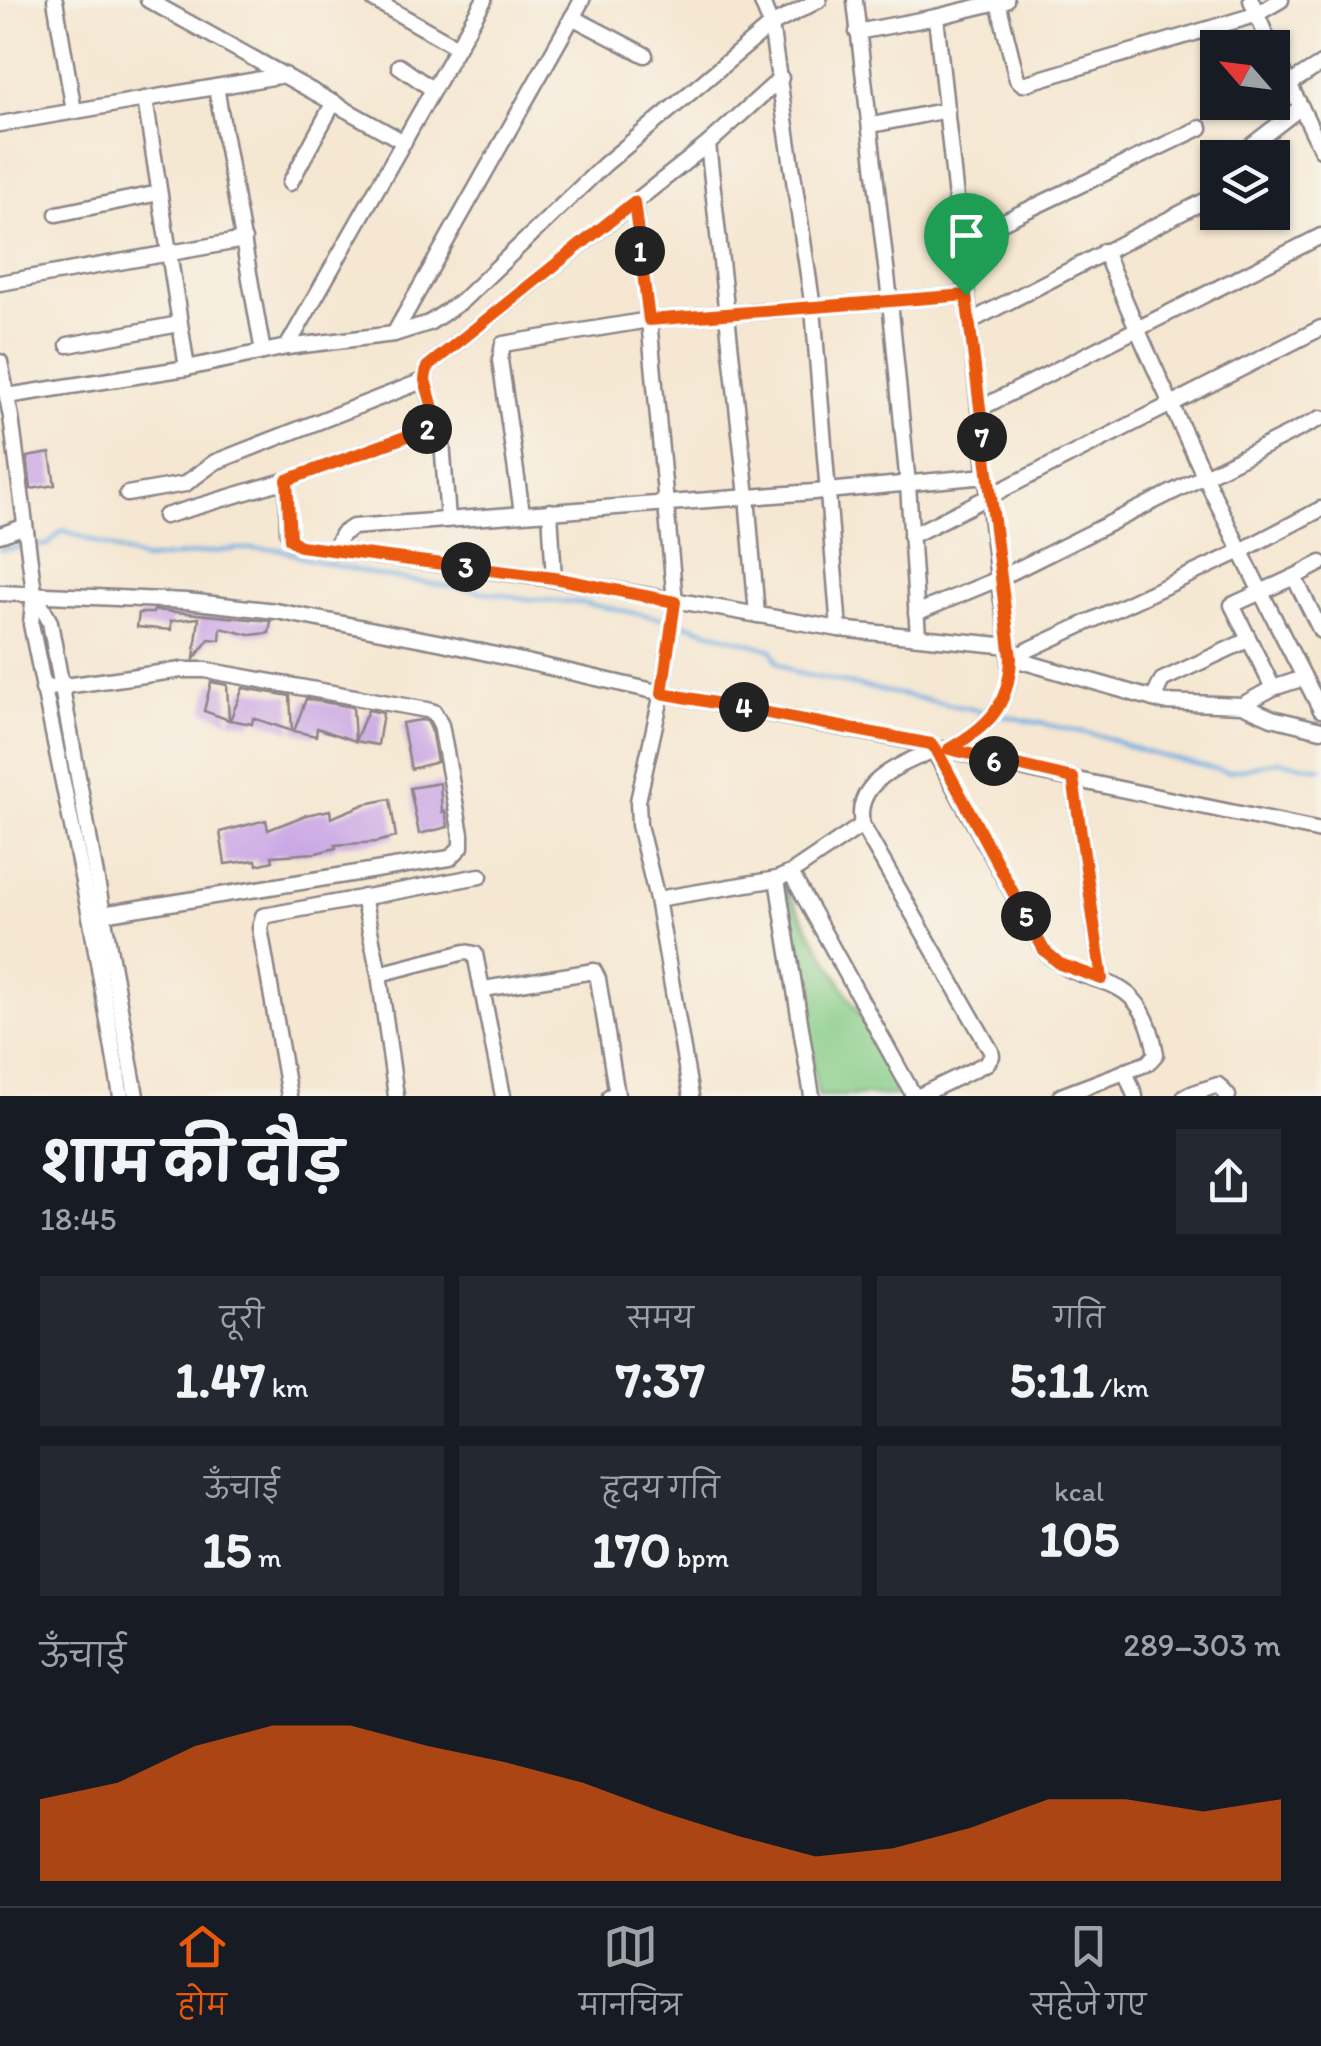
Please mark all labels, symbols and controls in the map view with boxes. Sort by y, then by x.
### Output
north arrow [1200,30,1290,120]
map controls [1200,30,1290,230]
button: layers [1200,140,1290,230]
pin [924,193,1009,296]
icon: arrive [939,208,994,263]
pin: 1 [615,226,665,276]
text: 1 [634,234,647,268]
pin: 2 [402,404,452,454]
text: 2 [420,412,434,446]
pin: 7 [957,412,1007,462]
text: 7 [975,420,989,454]
pin: 3 [441,542,491,592]
text: 3 [458,550,474,584]
pin: 4 [719,682,769,732]
text: 4 [736,690,752,724]
pin: 6 [969,736,1019,786]
text: 6 [987,744,1001,778]
pin: 5 [1001,891,1051,941]
text: 5 [1019,899,1033,933]
text: शाम की दौड़ [40,1129,343,1195]
button: share [1176,1129,1281,1234]
text: 18:45 [40,1200,116,1238]
text: दूरी [220,1301,264,1335]
text: समय [627,1301,694,1335]
text: गति [1054,1301,1105,1335]
text: 1.47 [175,1349,265,1410]
text: 7:37 [616,1349,705,1410]
text: 5:11 [1009,1349,1094,1410]
text: km [265,1370,309,1404]
text: /km [1094,1370,1149,1404]
text: ऊँचाई [204,1471,279,1505]
text: हृदय गति [601,1471,720,1505]
text: kcal [1054,1474,1104,1508]
text: 105 [1039,1508,1119,1569]
text: 15 [202,1519,252,1580]
text: 170 [592,1519,671,1580]
text: m [252,1540,281,1574]
text: bpm [671,1540,729,1574]
text: 289–303 m [1123,1626,1281,1664]
text: ऊँचाई [40,1637,126,1675]
tab: होम [175,1919,230,2036]
tab: मानचित्र [579,1919,682,2036]
tab: सहेजे गए [1031,1919,1146,2036]

